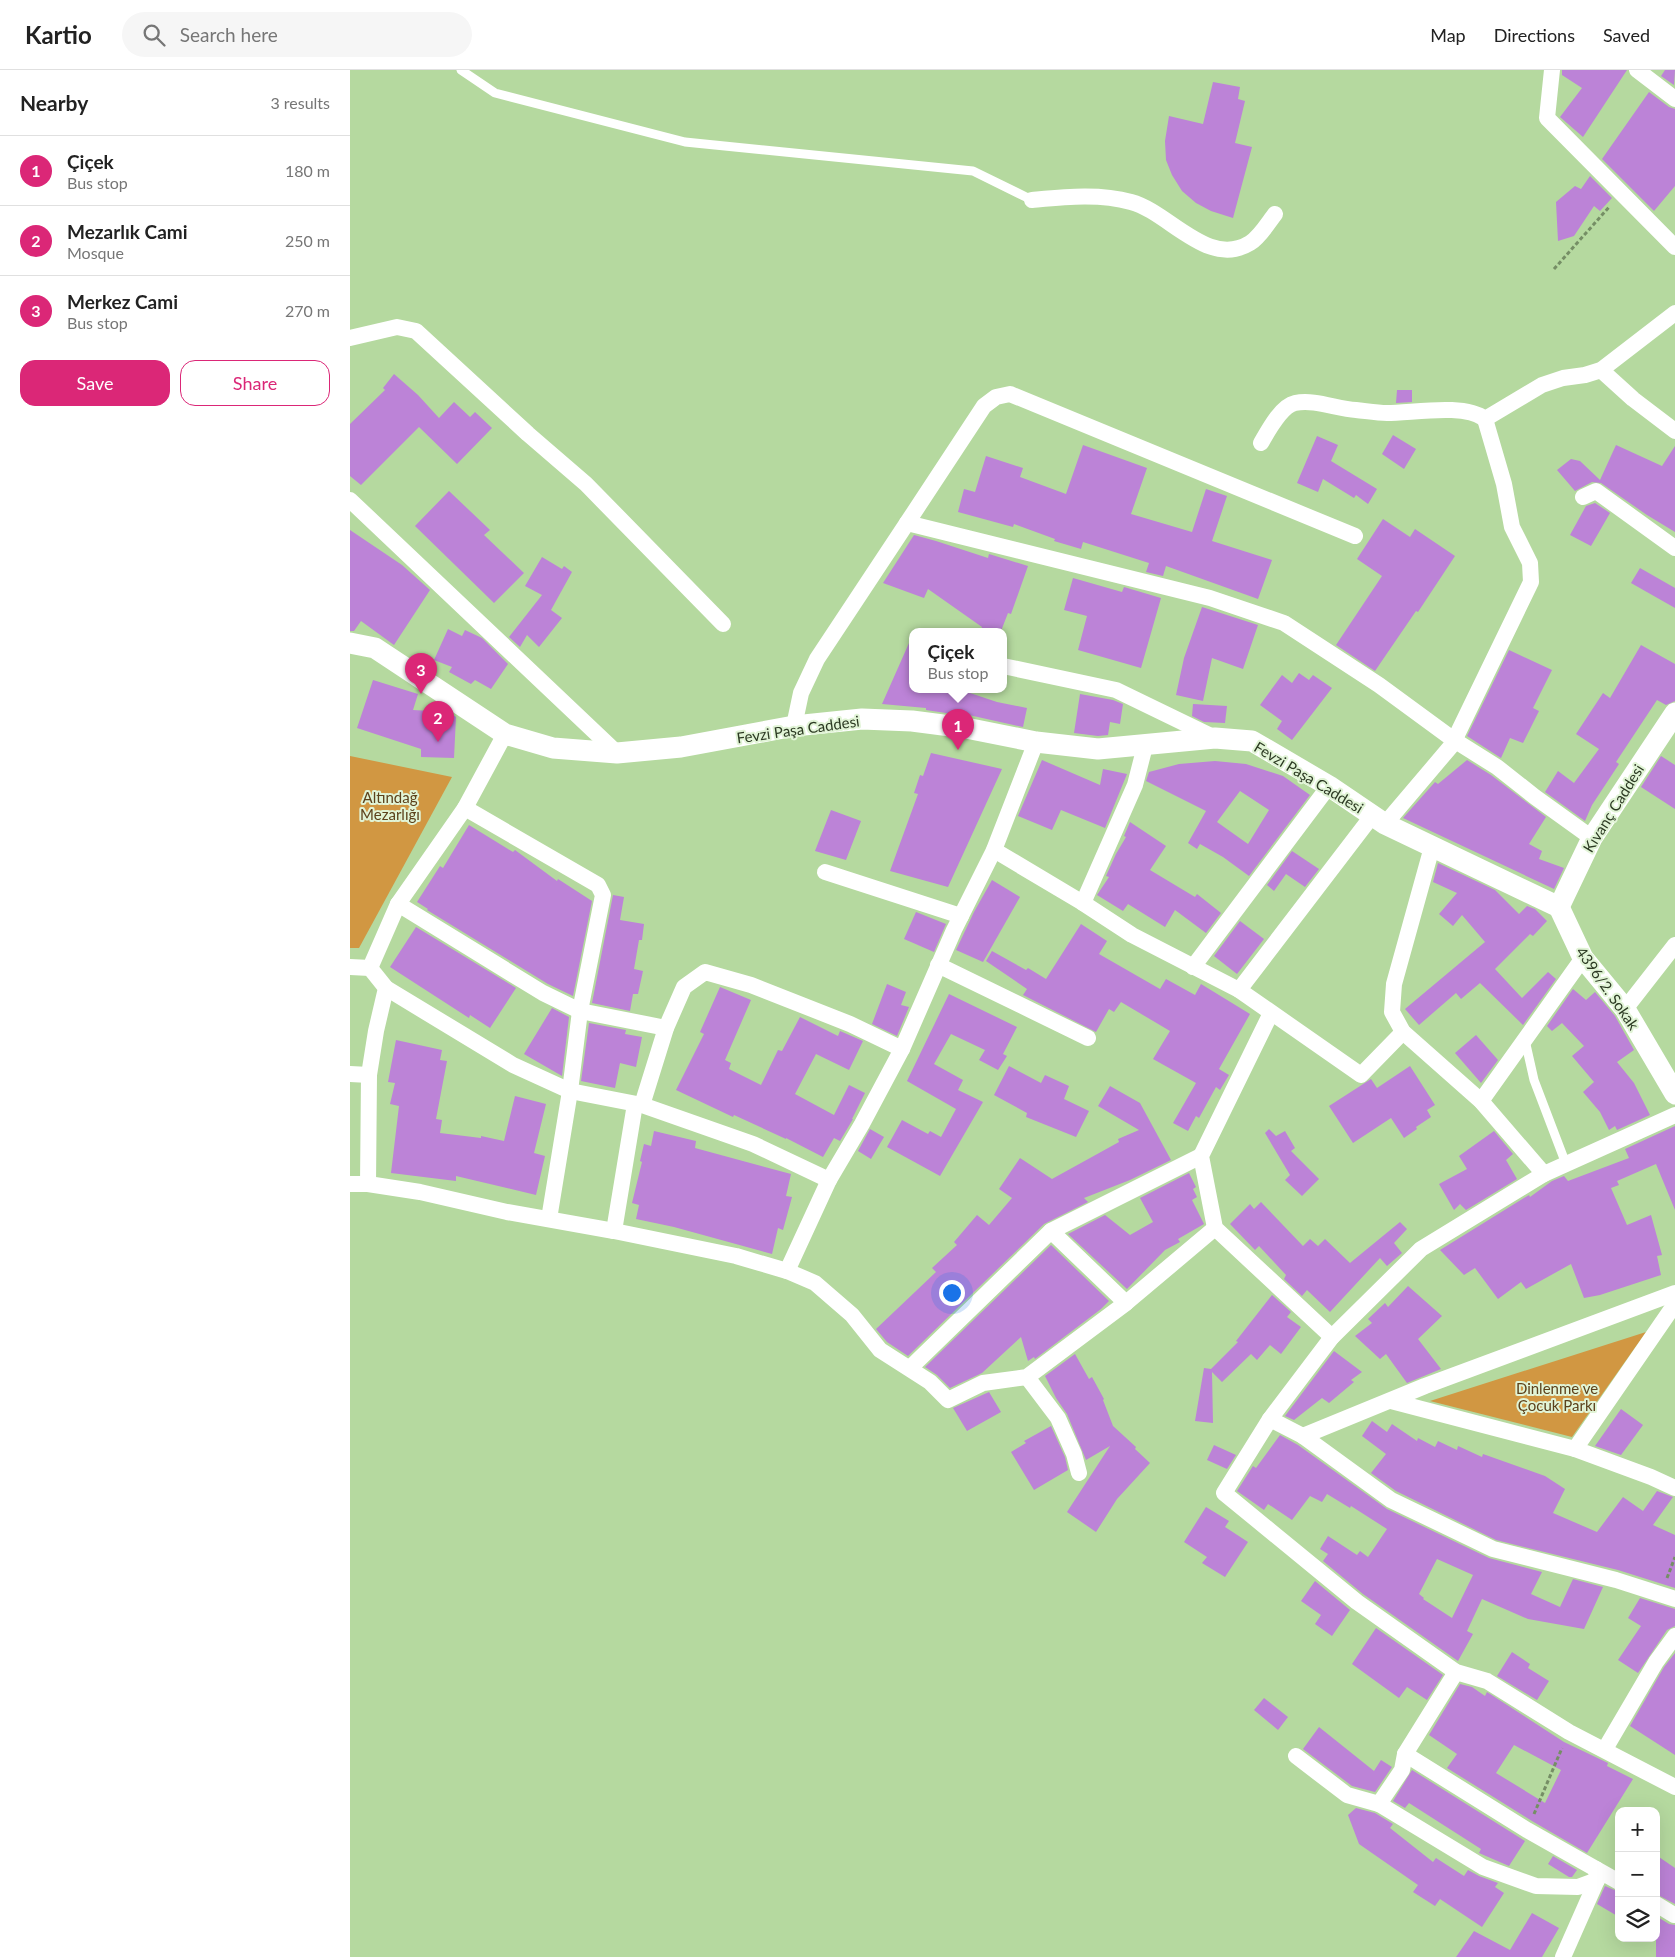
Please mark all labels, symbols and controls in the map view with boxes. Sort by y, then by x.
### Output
search box [122,12,472,57]
text: Kartio [25,20,92,49]
icon: search [140,21,168,49]
text: Search here [180,23,278,46]
text: Map [1430,24,1466,46]
text: Directions [1494,24,1575,46]
text: Saved [1603,24,1650,46]
text: Nearby [20,90,88,115]
text: 3 results [270,93,330,112]
text: Çiçek [67,150,114,173]
text: 1 [31,161,41,180]
text: 180 m [285,161,330,180]
text: Bus stop [67,173,128,192]
text: Mezarlık Cami [67,220,188,243]
text: 2 [31,231,41,250]
text: 250 m [285,231,330,250]
text: Mosque [67,243,124,262]
text: Merkez Cami [67,290,178,313]
text: 3 [31,301,41,320]
text: 270 m [285,301,330,320]
text: Bus stop [67,313,128,332]
button: Save [20,360,170,406]
button: Share [180,360,330,406]
popup [909,628,1007,693]
text: Çiçek [928,640,974,663]
pin: 3 [405,653,437,694]
text: Bus stop [928,663,988,682]
pin: 2 [422,701,454,742]
pin: 1 [942,709,974,750]
street label: Fevzi Paşa Caddesi [735,711,861,747]
street label: Fevzi Paşa Caddesi [1251,737,1367,817]
street label: Kıvanç Caddesi [1579,761,1647,855]
park label: Altındağ Mezarlığı [360,788,420,823]
street label: 4396/2. Sokak [1573,943,1643,1033]
your location [939,1280,965,1306]
park label: Dinlenme ve Çocuk Parkı [1516,1379,1598,1414]
map controls [1615,1807,1660,1942]
button: + [1615,1807,1660,1852]
button: − [1615,1852,1660,1897]
button: layers [1615,1897,1660,1942]

